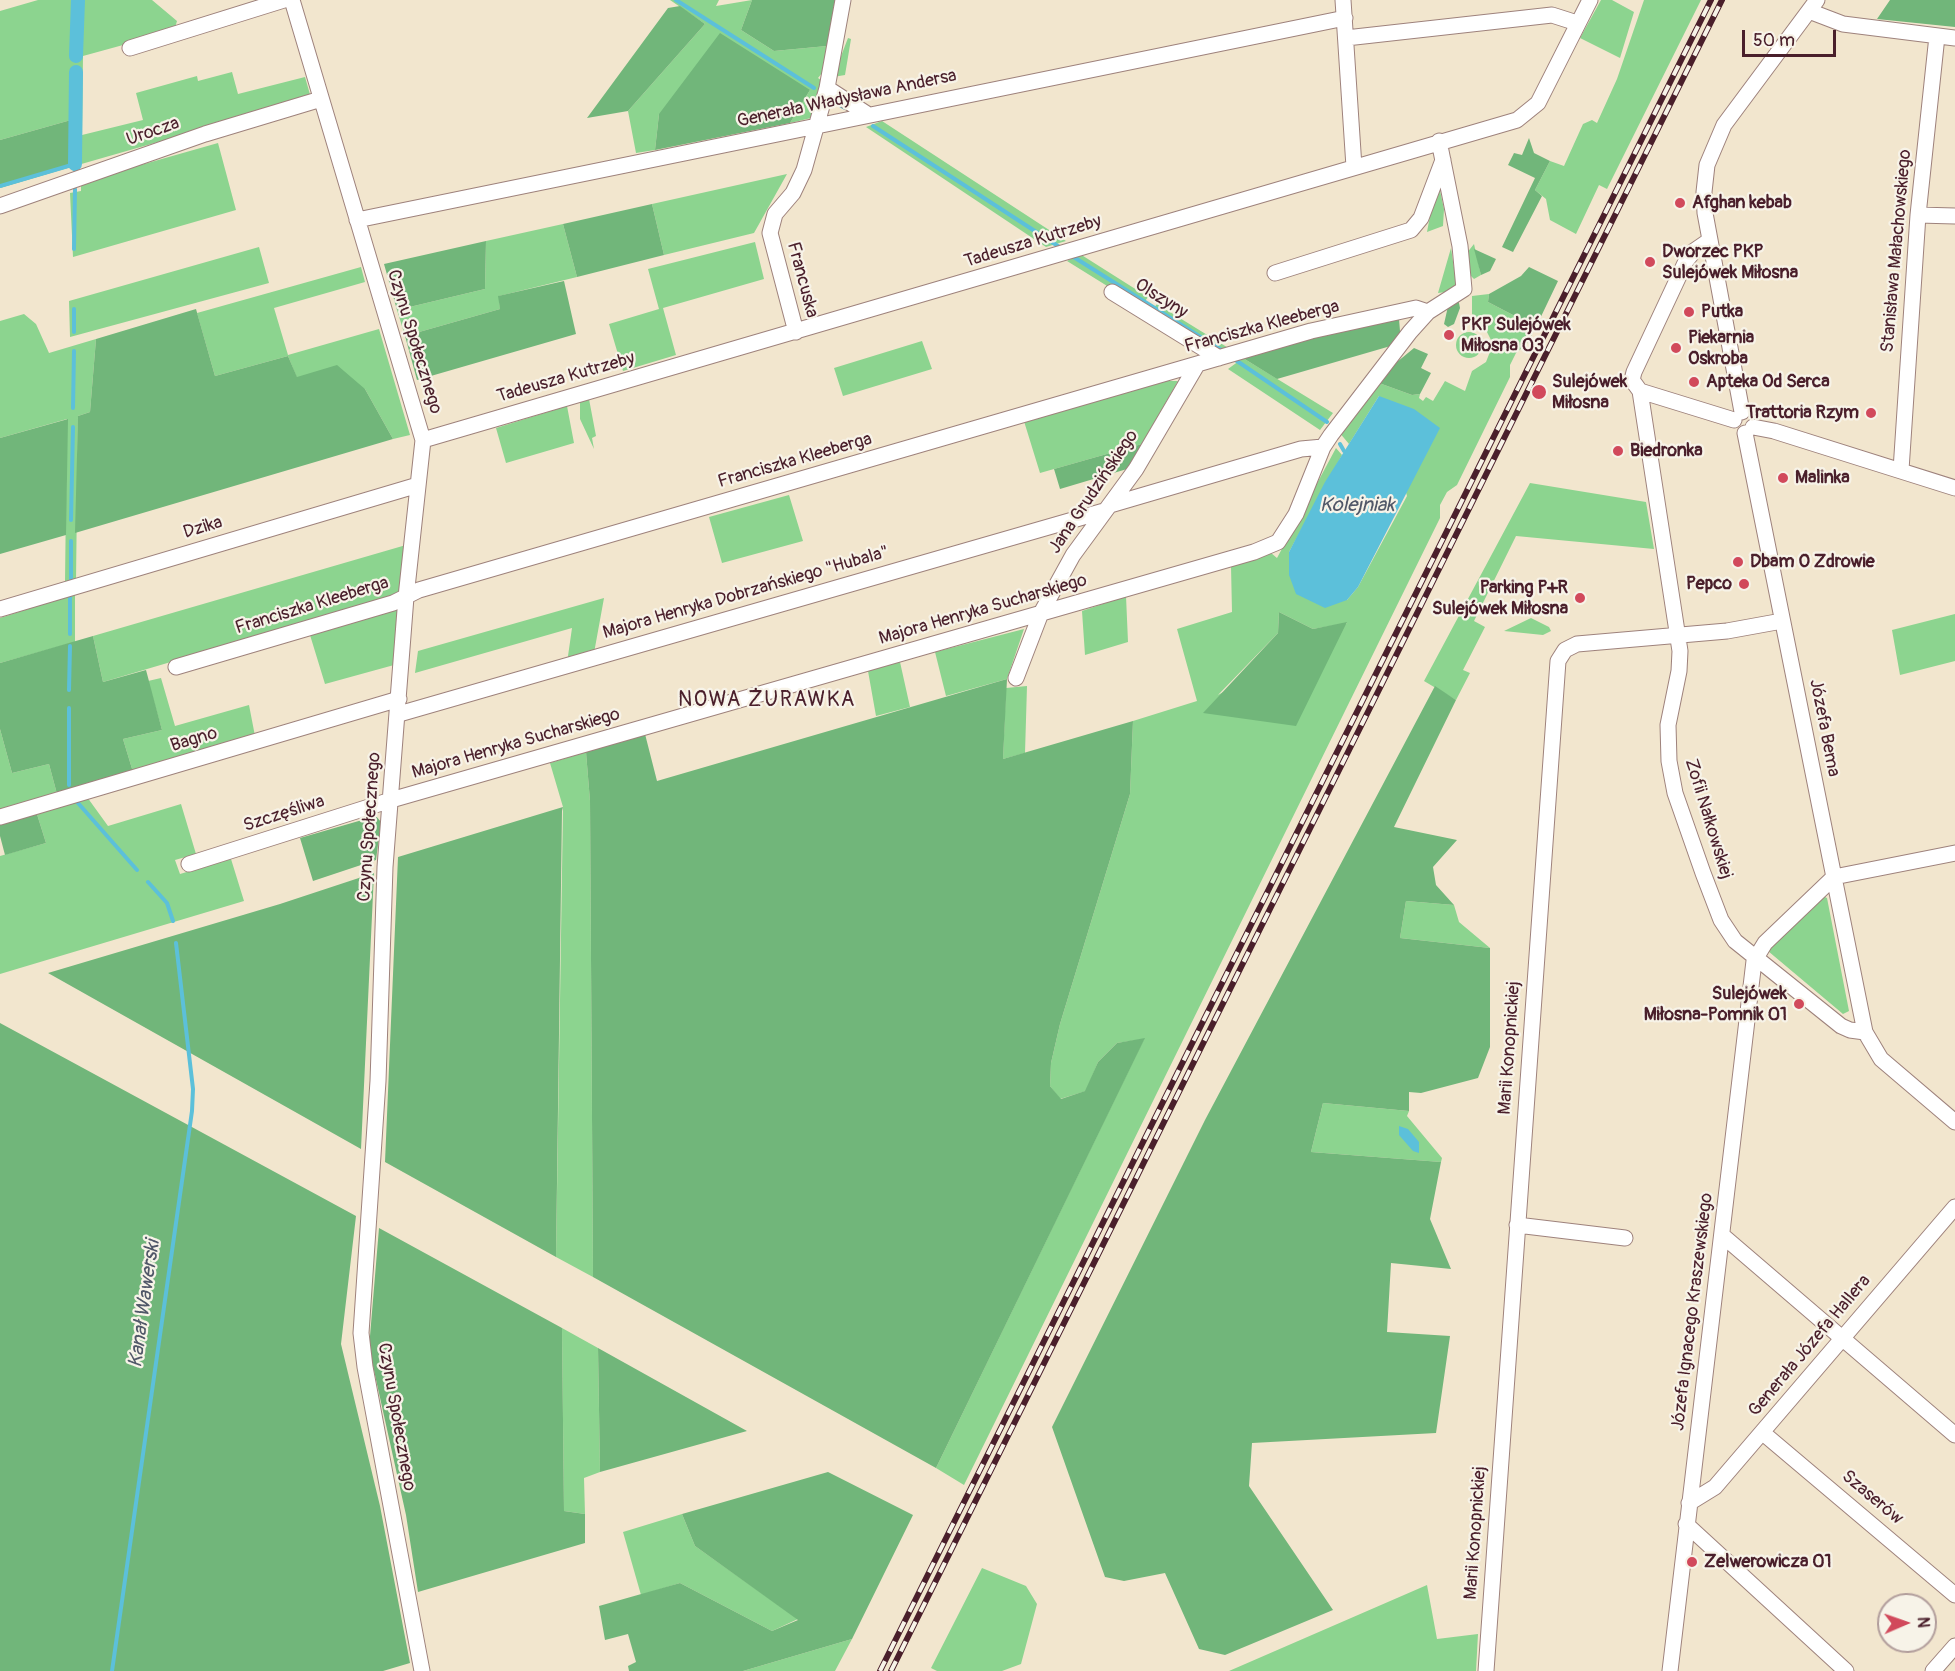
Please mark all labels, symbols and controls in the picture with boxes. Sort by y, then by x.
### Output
scale bar [1745,18,1840,56]
text: 50 m [1753,29,1795,52]
street label: Generała Władysława Andersa [735,65,959,133]
street label: Urocza [124,113,182,151]
street label: Stanisława Małachowskiego [1877,148,1917,354]
place label: Afghan kebab [1692,192,1792,214]
marker: Afghan kebab [1673,196,1687,210]
street label: Tadeusza Kutrzeby [962,211,1104,273]
street label: Francuska [782,240,822,320]
place label: Dworzec PKP Sulejówek Miłosna [1662,241,1798,284]
marker: Dworzec PKP Sulejówek Miłosna [1643,255,1657,269]
street label: Czynu Społecznego [382,267,446,417]
street label: Olszyny [1131,274,1191,324]
street label: Franciszka Kleeberga [1182,296,1342,358]
place label: Putka [1701,301,1743,323]
marker: Putka [1682,305,1696,319]
place label: PKP Sulejówek Miłosna 03 [1461,314,1571,356]
place label: Piekarnia Oskroba [1688,327,1754,370]
marker: PKP Sulejówek Miłosna 03 [1442,328,1456,342]
marker: Piekarnia Oskroba [1669,341,1683,355]
street label: Tadeusza Kutrzeby [495,348,637,408]
place label: Sulejówek Miłosna [1552,371,1627,413]
place label: Apteka Od Serca [1706,371,1830,393]
marker: Apteka Od Serca [1687,375,1701,389]
marker: Sulejówek Miłosna [1530,383,1548,401]
place label: Trattoria Rzym [1746,402,1859,424]
marker: Trattoria Rzym [1864,406,1878,420]
street label: Jana Grudzińskiego [1045,426,1143,558]
street label: Franciszka Kleeberga [715,429,875,493]
place label: Biedronka [1630,440,1703,462]
marker: Biedronka [1611,444,1625,458]
place label: Malinka [1795,467,1850,489]
marker: Malinka [1776,471,1790,485]
water label: Kolejniak [1320,494,1394,518]
street label: Dzika [181,512,225,544]
street label: Majora Henryka Dobrzańskiego "Hubala" [600,542,892,644]
place label: Dbam O Zdrowie [1750,551,1875,573]
marker: Dbam O Zdrowie [1731,555,1745,569]
street label: Majora Henryka Sucharskiego [877,570,1089,650]
street label: Franciszka Kleeberga [233,572,391,640]
place label: Pepco [1686,573,1732,595]
place label: Parking P+R Sulejówek Miłosna [1432,577,1568,620]
marker: Pepco [1737,577,1751,591]
marker: Parking P+R Sulejówek Miłosna [1573,591,1587,605]
street label: Józefa Bema [1804,677,1844,779]
district label: NOWA ŻURAWKA [678,688,856,714]
street label: Majora Henryka Sucharskiego [410,704,622,784]
street label: Bagno [168,723,220,757]
street label: Czynu Społecznego [354,752,386,902]
street label: Zofii Nałkowskiej [1679,756,1737,882]
street label: Szczęśliwa [241,791,327,837]
street label: Marii Konopnickiej [1495,981,1525,1115]
place label: Sulejówek Miłosna-Pomnik 01 [1644,983,1787,1026]
marker: Sulejówek Miłosna-Pomnik 01 [1792,997,1806,1011]
street label: Józefa Ignacego Kraszewskiego [1668,1192,1718,1432]
water label: Kanał Wawerski [124,1239,166,1369]
street label: Generała Józefa Hallera [1744,1271,1876,1421]
street label: Czynu Społecznego [372,1341,420,1493]
street label: Marii Konopnickiej [1461,1466,1491,1600]
street label: Szaserów [1837,1466,1907,1530]
place label: Zelwerowicza 01 [1704,1551,1831,1573]
marker: Zelwerowicza 01 [1685,1555,1699,1569]
north arrow [1877,1593,1937,1653]
text: N [1913,1617,1933,1628]

